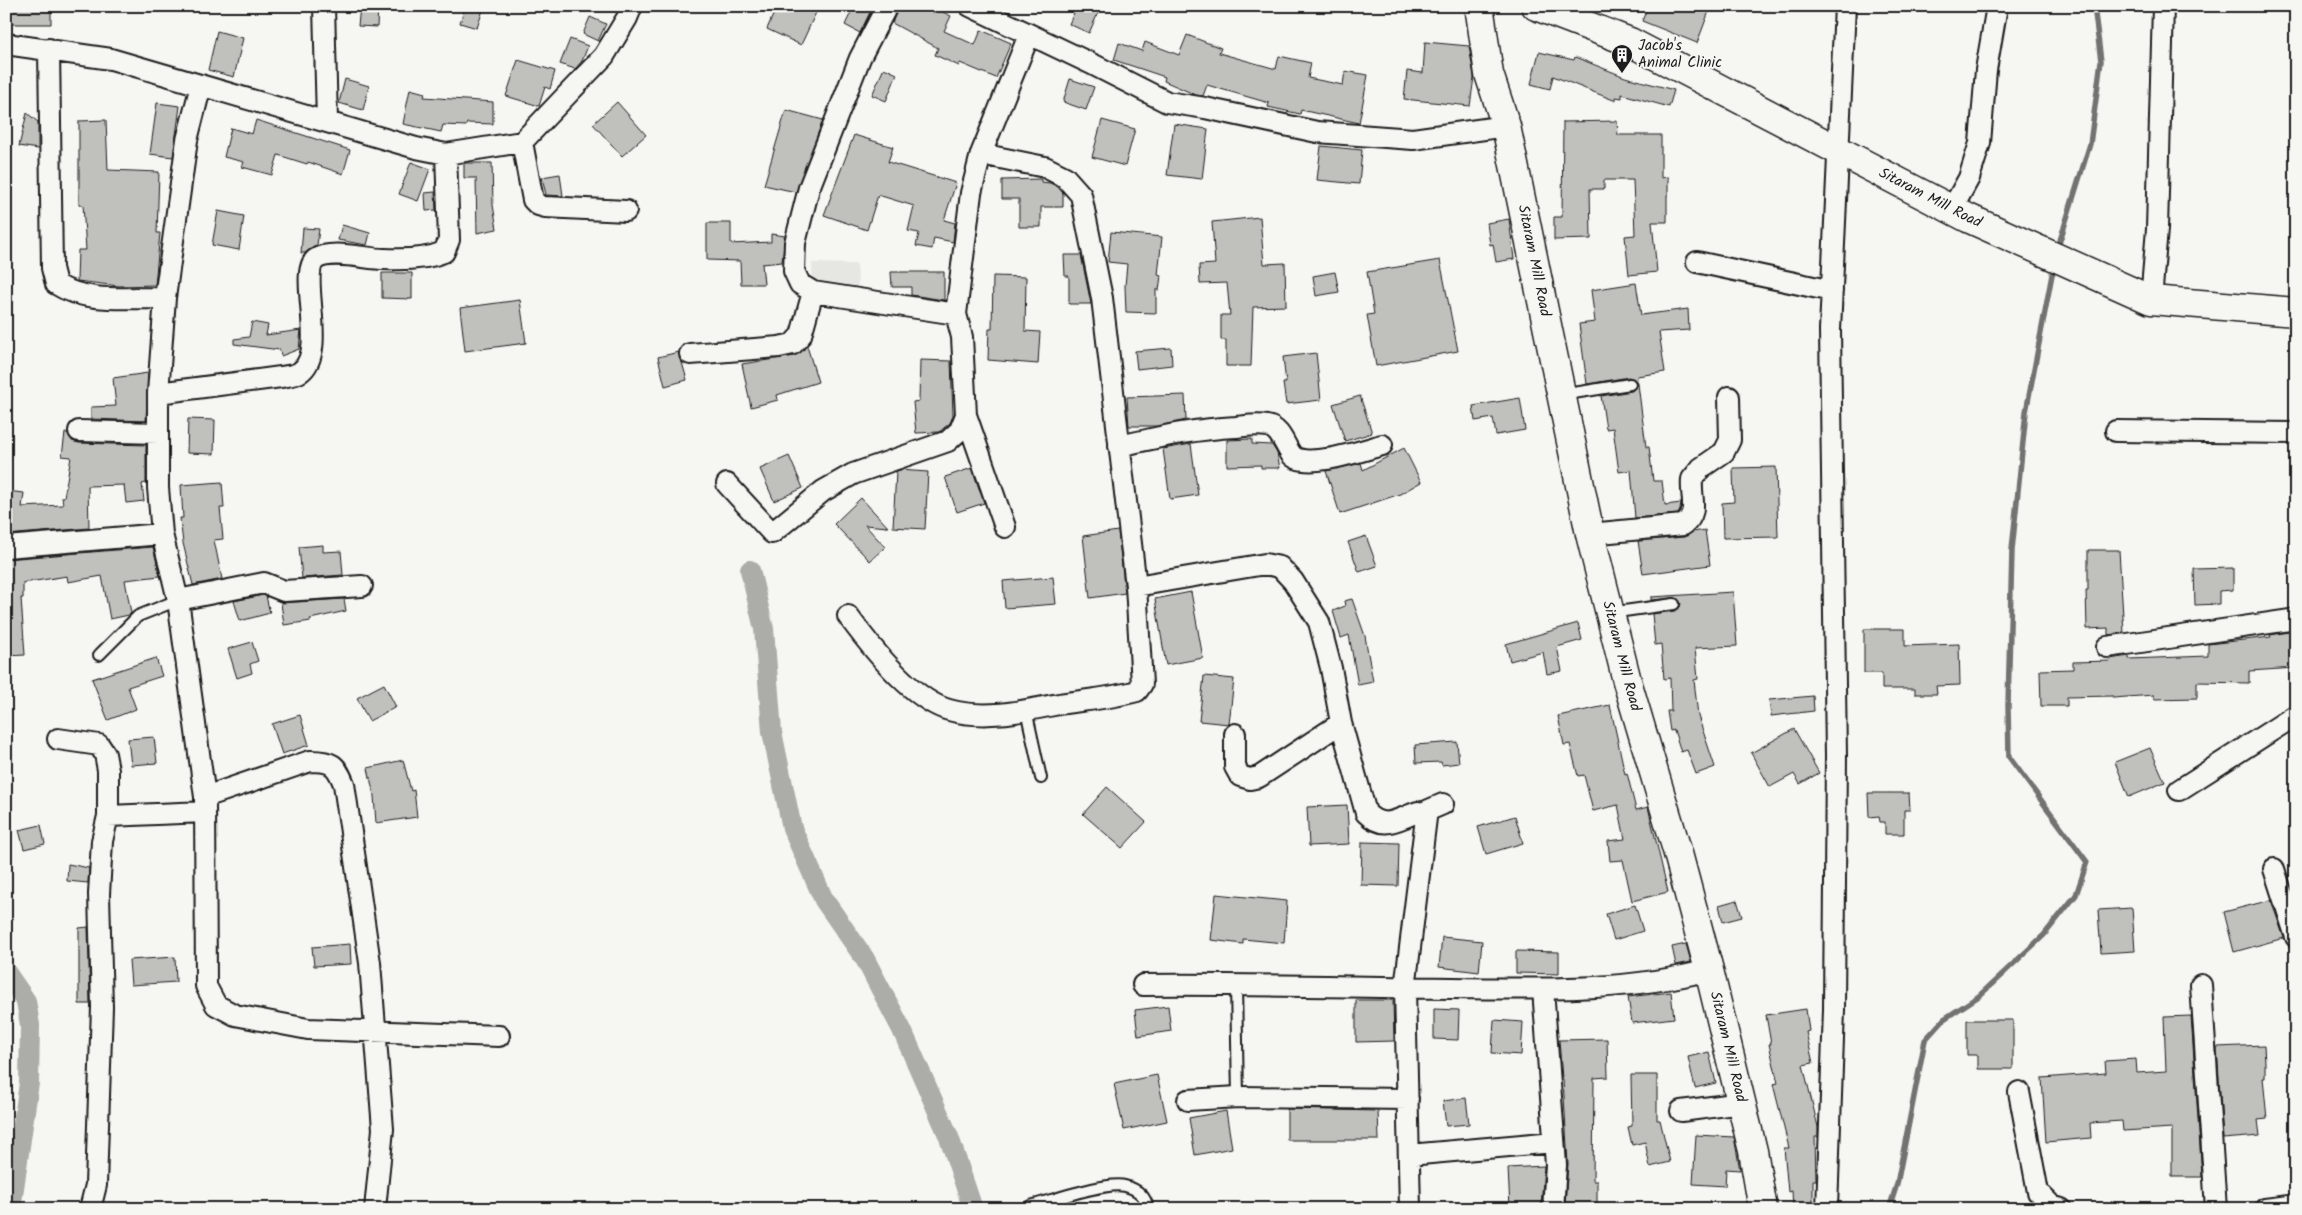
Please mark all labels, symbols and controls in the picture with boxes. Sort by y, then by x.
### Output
place label: Jacob's Animal Clinic [1638,34,1722,75]
building icon: Jacob's Animal Clinic [1610,43,1634,74]
street label: Sitaram Mill Road [1874,161,1986,235]
street label: Sitaram Mill Road [1511,203,1557,319]
street label: Sitaram Mill Road [1595,598,1647,715]
street label: Sitaram Mill Road [1703,989,1753,1105]

